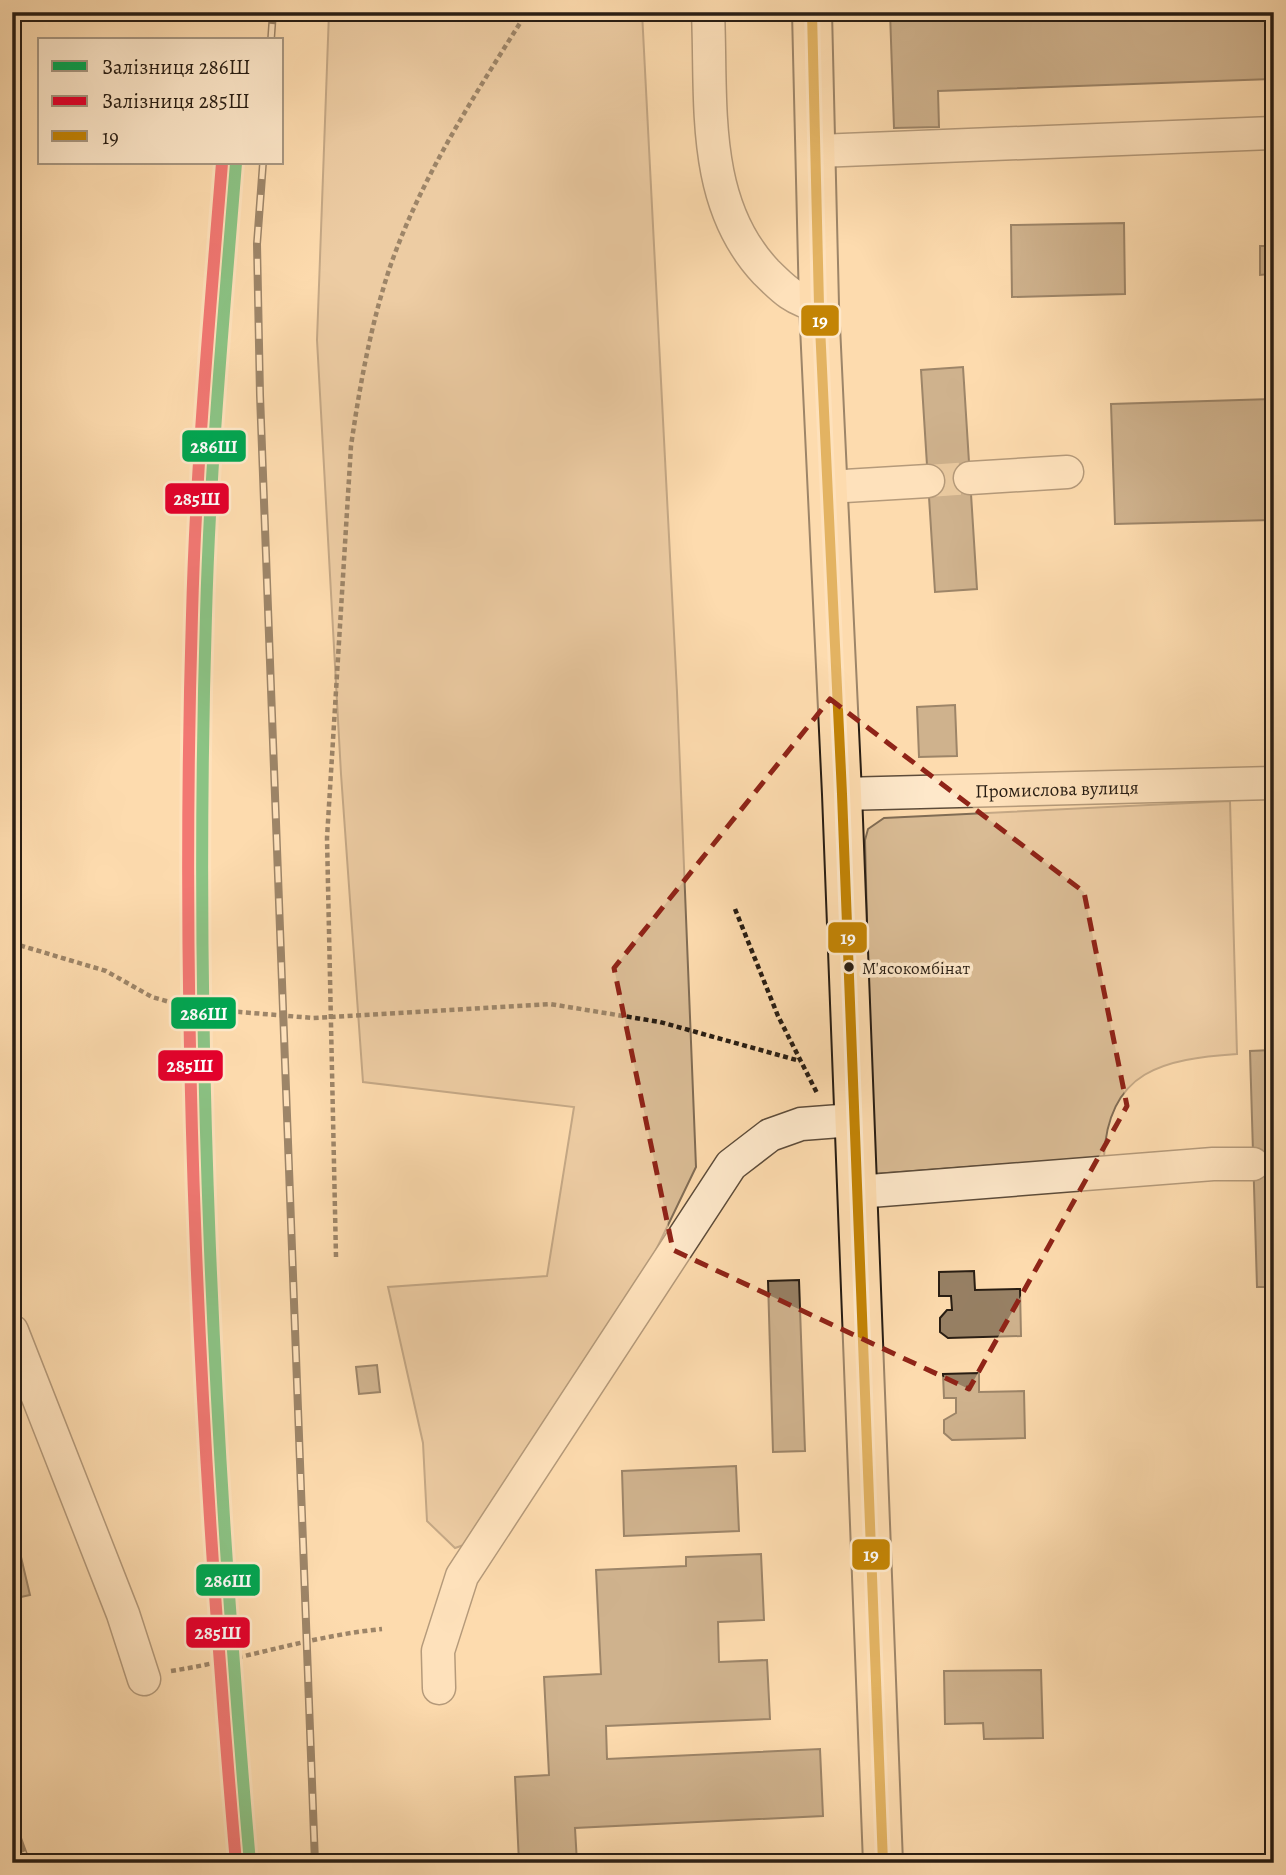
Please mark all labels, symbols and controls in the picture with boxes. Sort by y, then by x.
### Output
legend [38,38,284,164]
text: Залізниця 286Ш [102,53,251,81]
text: Залізниця 285Ш [102,87,250,115]
text: 19 [102,123,119,151]
line badge: 19 [800,304,840,337]
text: 19 [812,308,828,334]
line badge: 286Ш [181,429,247,463]
text: 286Ш [190,434,238,460]
line badge: 285Ш [164,482,230,515]
text: 285Ш [174,486,220,512]
street label: Промислова вулиця [975,774,1139,805]
line badge: 19 [827,921,868,954]
text: 19 [840,925,856,951]
place label: М'ясокомбінат [862,957,971,980]
marker: М'ясокомбінат [842,960,856,974]
line badge: 286Ш [170,996,237,1030]
text: 286Ш [180,1001,228,1027]
line badge: 285Ш [157,1049,224,1082]
text: 285Ш [167,1053,213,1079]
line badge: 19 [851,1538,891,1571]
text: 19 [863,1542,879,1568]
line badge: 286Ш [195,1563,261,1597]
text: 286Ш [204,1568,252,1594]
line badge: 285Ш [185,1616,251,1649]
text: 285Ш [195,1620,241,1646]

